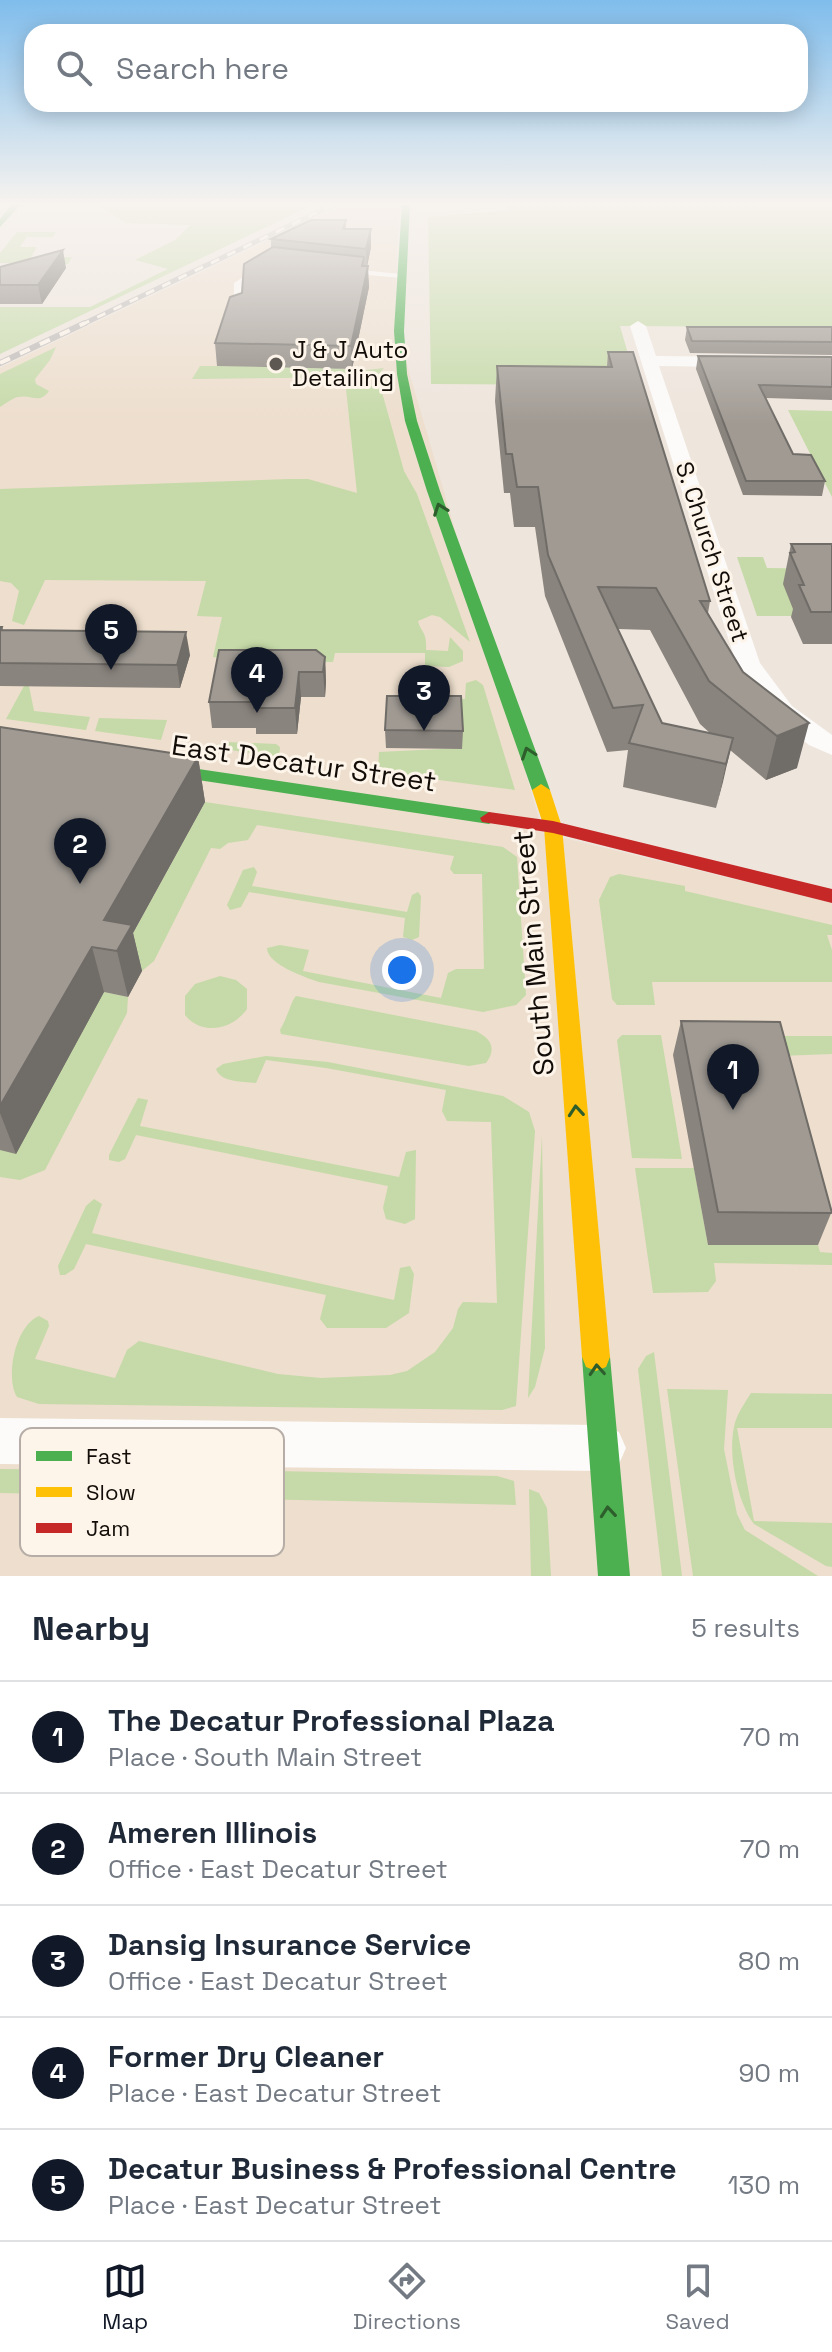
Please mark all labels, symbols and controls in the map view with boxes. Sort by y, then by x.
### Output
search box [24,24,808,112]
icon: search [52,46,96,90]
text: Search here [116,49,289,88]
place label: J & J Auto Detailing [292,334,408,393]
marker: J & J Auto Detailing [267,355,285,373]
street label: S. Church Street [669,458,756,646]
one-way arrow [433,503,450,517]
pin: 5 [85,604,137,670]
pin: 4 [231,647,283,713]
pin: 3 [398,665,450,731]
street label: East Decatur Street [169,727,439,799]
one-way arrow [522,747,538,761]
pin: 2 [54,818,106,884]
street label: South Main Street [504,829,562,1077]
your location [382,950,422,990]
pin: 1 [707,1044,759,1110]
one-way arrow [568,1104,585,1117]
one-way arrow [589,1363,606,1376]
legend [20,1428,284,1556]
text: Fast [86,1442,132,1470]
text: Slow [86,1478,136,1506]
one-way arrow [600,1505,617,1518]
text: Jam [86,1514,130,1542]
text: Nearby [32,1607,150,1650]
text: 5 results [691,1611,800,1645]
text: The Decatur Professional Plaza [108,1701,555,1740]
text: 1 [52,1720,64,1754]
text: 70 m [740,1720,800,1754]
text: Place · South Main Street [108,1740,422,1774]
text: Ameren Illinois [108,1813,317,1852]
text: 2 [50,1832,66,1866]
text: 70 m [740,1832,800,1866]
text: Office · East Decatur Street [108,1852,448,1886]
text: Dansig Insurance Service [108,1925,471,1964]
text: 3 [50,1944,66,1978]
text: 80 m [738,1944,800,1978]
text: Office · East Decatur Street [108,1964,448,1998]
text: Former Dry Cleaner [108,2037,384,2076]
text: 4 [50,2056,66,2090]
text: 90 m [738,2056,800,2090]
text: Place · East Decatur Street [108,2076,441,2110]
text: Decatur Business & Professional Centre [108,2149,677,2188]
text: 5 [50,2168,66,2202]
text: 130 m [728,2168,800,2202]
text: Place · East Decatur Street [108,2188,441,2222]
tab: Map [102,2259,148,2335]
tab: Directions [353,2259,461,2335]
tab: Saved [665,2259,730,2335]

